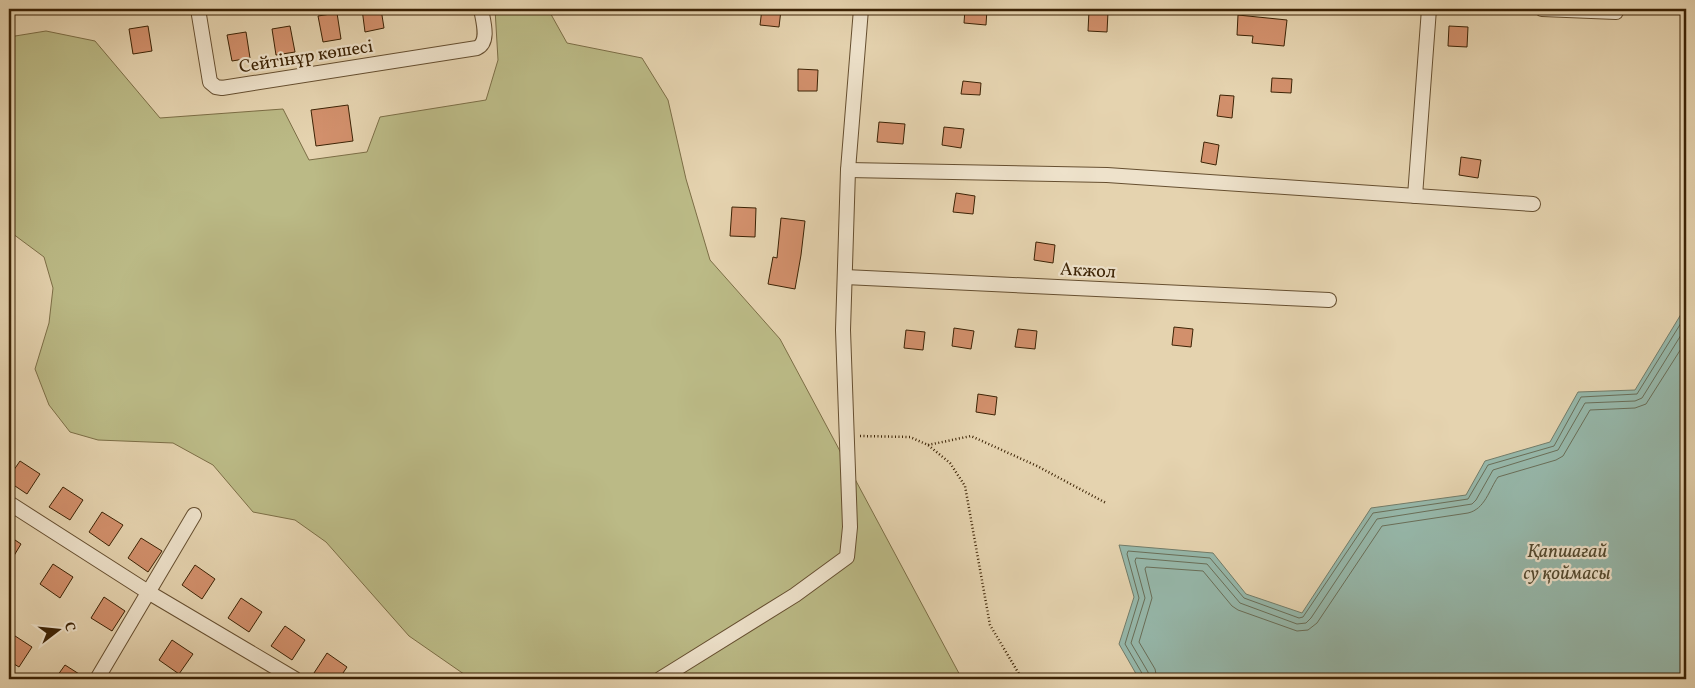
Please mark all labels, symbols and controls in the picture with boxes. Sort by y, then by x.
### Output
street label: Сейтінұр көшесі [237,35,375,80]
street label: Акжол [1059,258,1117,285]
water label: Қапшағай су қоймасы [1523,539,1611,587]
north arrow [32,606,82,656]
text: С [59,620,79,634]

